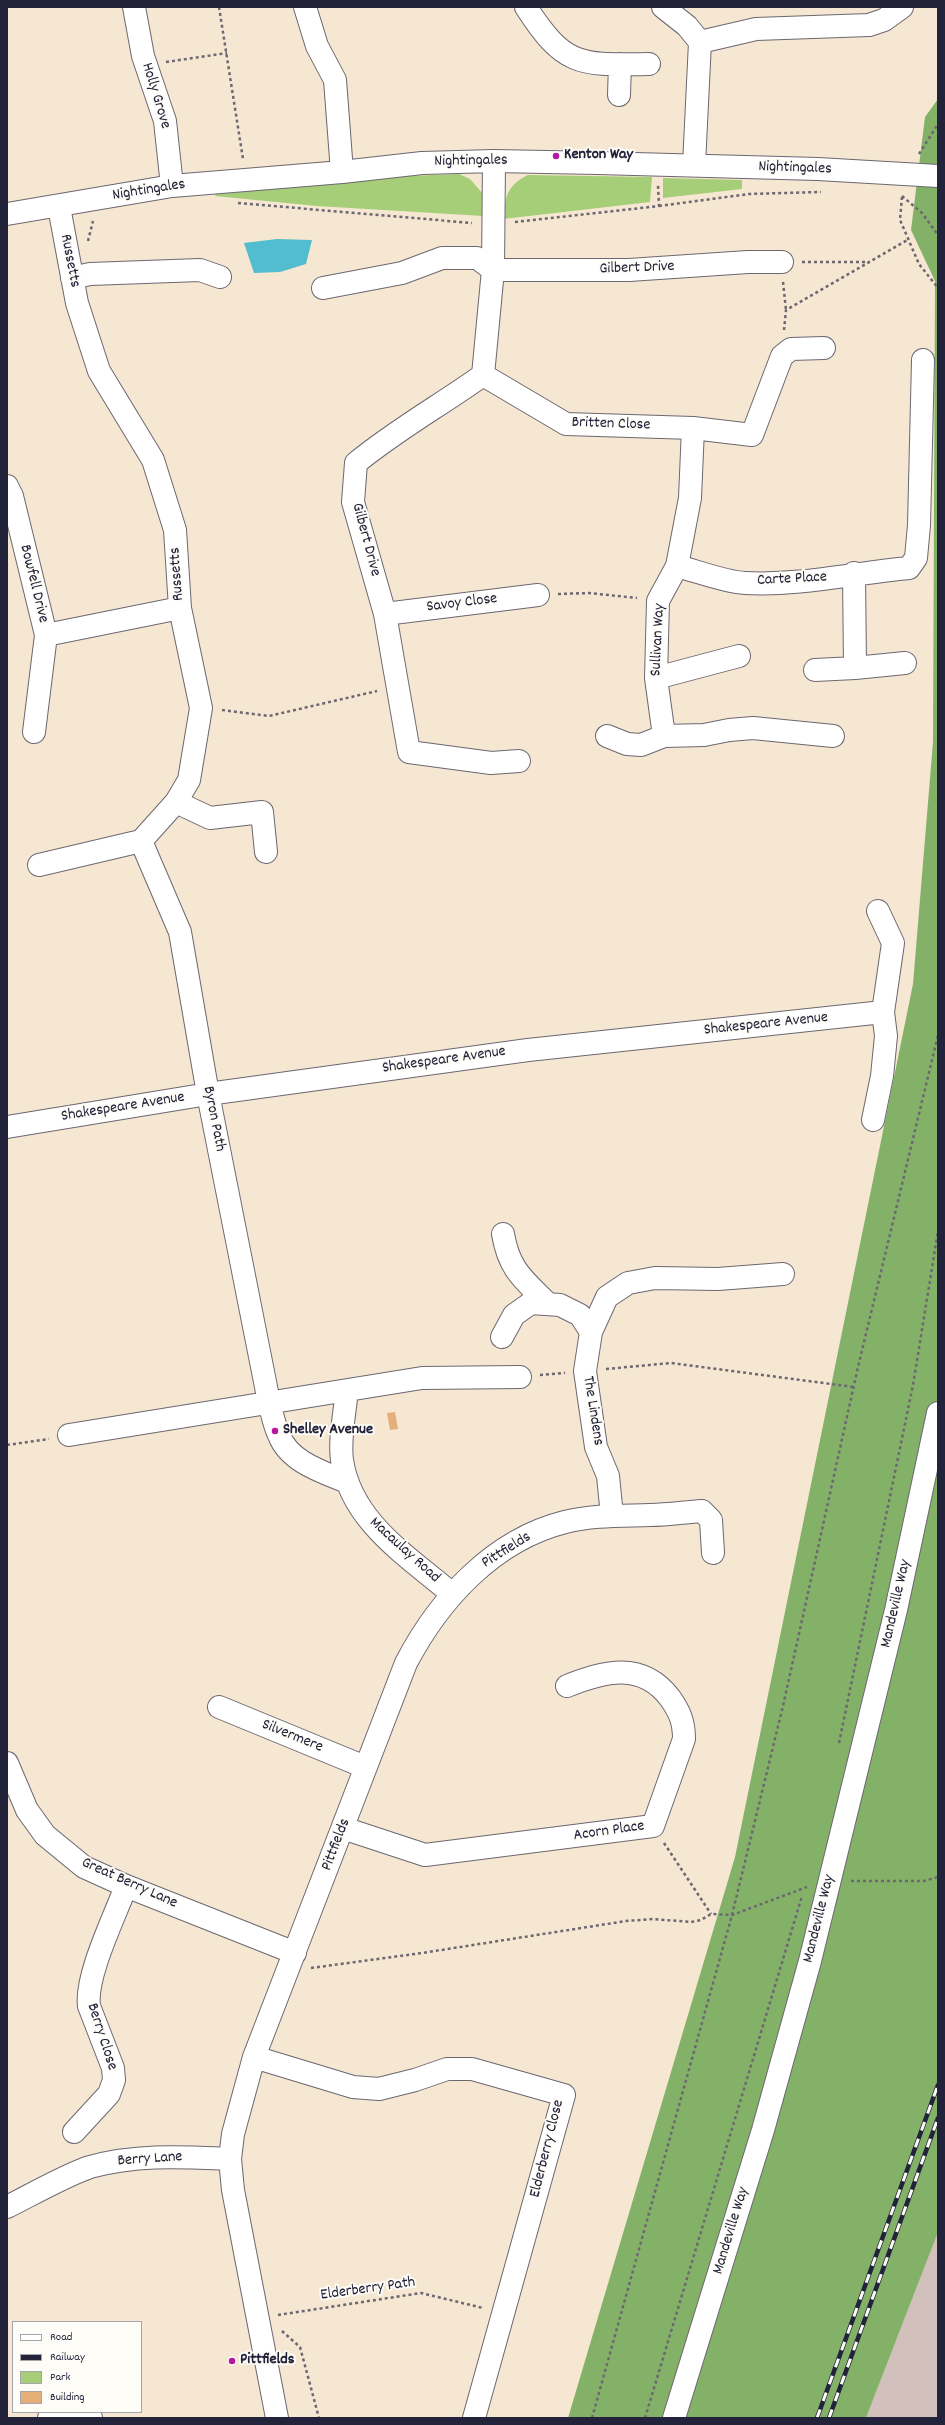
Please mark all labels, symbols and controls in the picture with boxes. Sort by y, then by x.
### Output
street label: Holly Grove [136,61,174,131]
place label: Kenton Way [564,146,633,166]
marker: Kenton Way [551,151,561,161]
street label: Nightingales [434,152,508,172]
street label: Nightingales [758,158,832,180]
street label: Nightingales [111,176,187,206]
street label: Russetts [54,233,84,289]
street label: Gilbert Drive [599,258,675,280]
street label: Britten Close [571,414,651,436]
street label: Gilbert Drive [346,501,384,579]
street label: Bowfell Drive [14,543,52,625]
street label: Russetts [167,547,189,601]
street label: Carte Place [757,569,827,591]
street label: Savoy Close [426,590,498,618]
street label: Sullivan Way [648,603,670,677]
street label: Shakespeare Avenue [703,1009,829,1041]
street label: Shakespeare Avenue [381,1043,507,1079]
street label: Byron Path [197,1085,229,1153]
street label: Shakespeare Avenue [60,1089,186,1127]
street label: The Lindens [577,1375,607,1447]
place label: Shelley Avenue [283,1421,373,1441]
marker: Shelley Avenue [270,1426,280,1436]
street label: Macaulay Road [364,1514,444,1588]
street label: Pittfields [479,1528,535,1574]
street label: Mandeville Way [878,1558,916,1650]
street label: Silvermere [259,1716,325,1758]
street label: Pittfields [318,1816,356,1874]
street label: Acorn Place [572,1818,646,1846]
street label: Great Berry Lane [78,1854,180,1914]
street label: Mandeville Way [800,1873,840,1965]
street label: Berry Close [81,2001,121,2073]
street label: Elderberry Close [527,2098,569,2200]
street label: Berry Lane [117,2148,183,2172]
street label: Mandeville Way [710,2185,754,2277]
street label: Elderberry Path [319,2274,417,2306]
legend [12,2321,142,2413]
text: Road [50,2329,72,2346]
text: Railway [50,2349,85,2366]
place label: Pittfields [240,2351,294,2371]
marker: Pittfields [227,2356,237,2366]
text: Park [50,2369,70,2386]
text: Building [50,2389,85,2406]

